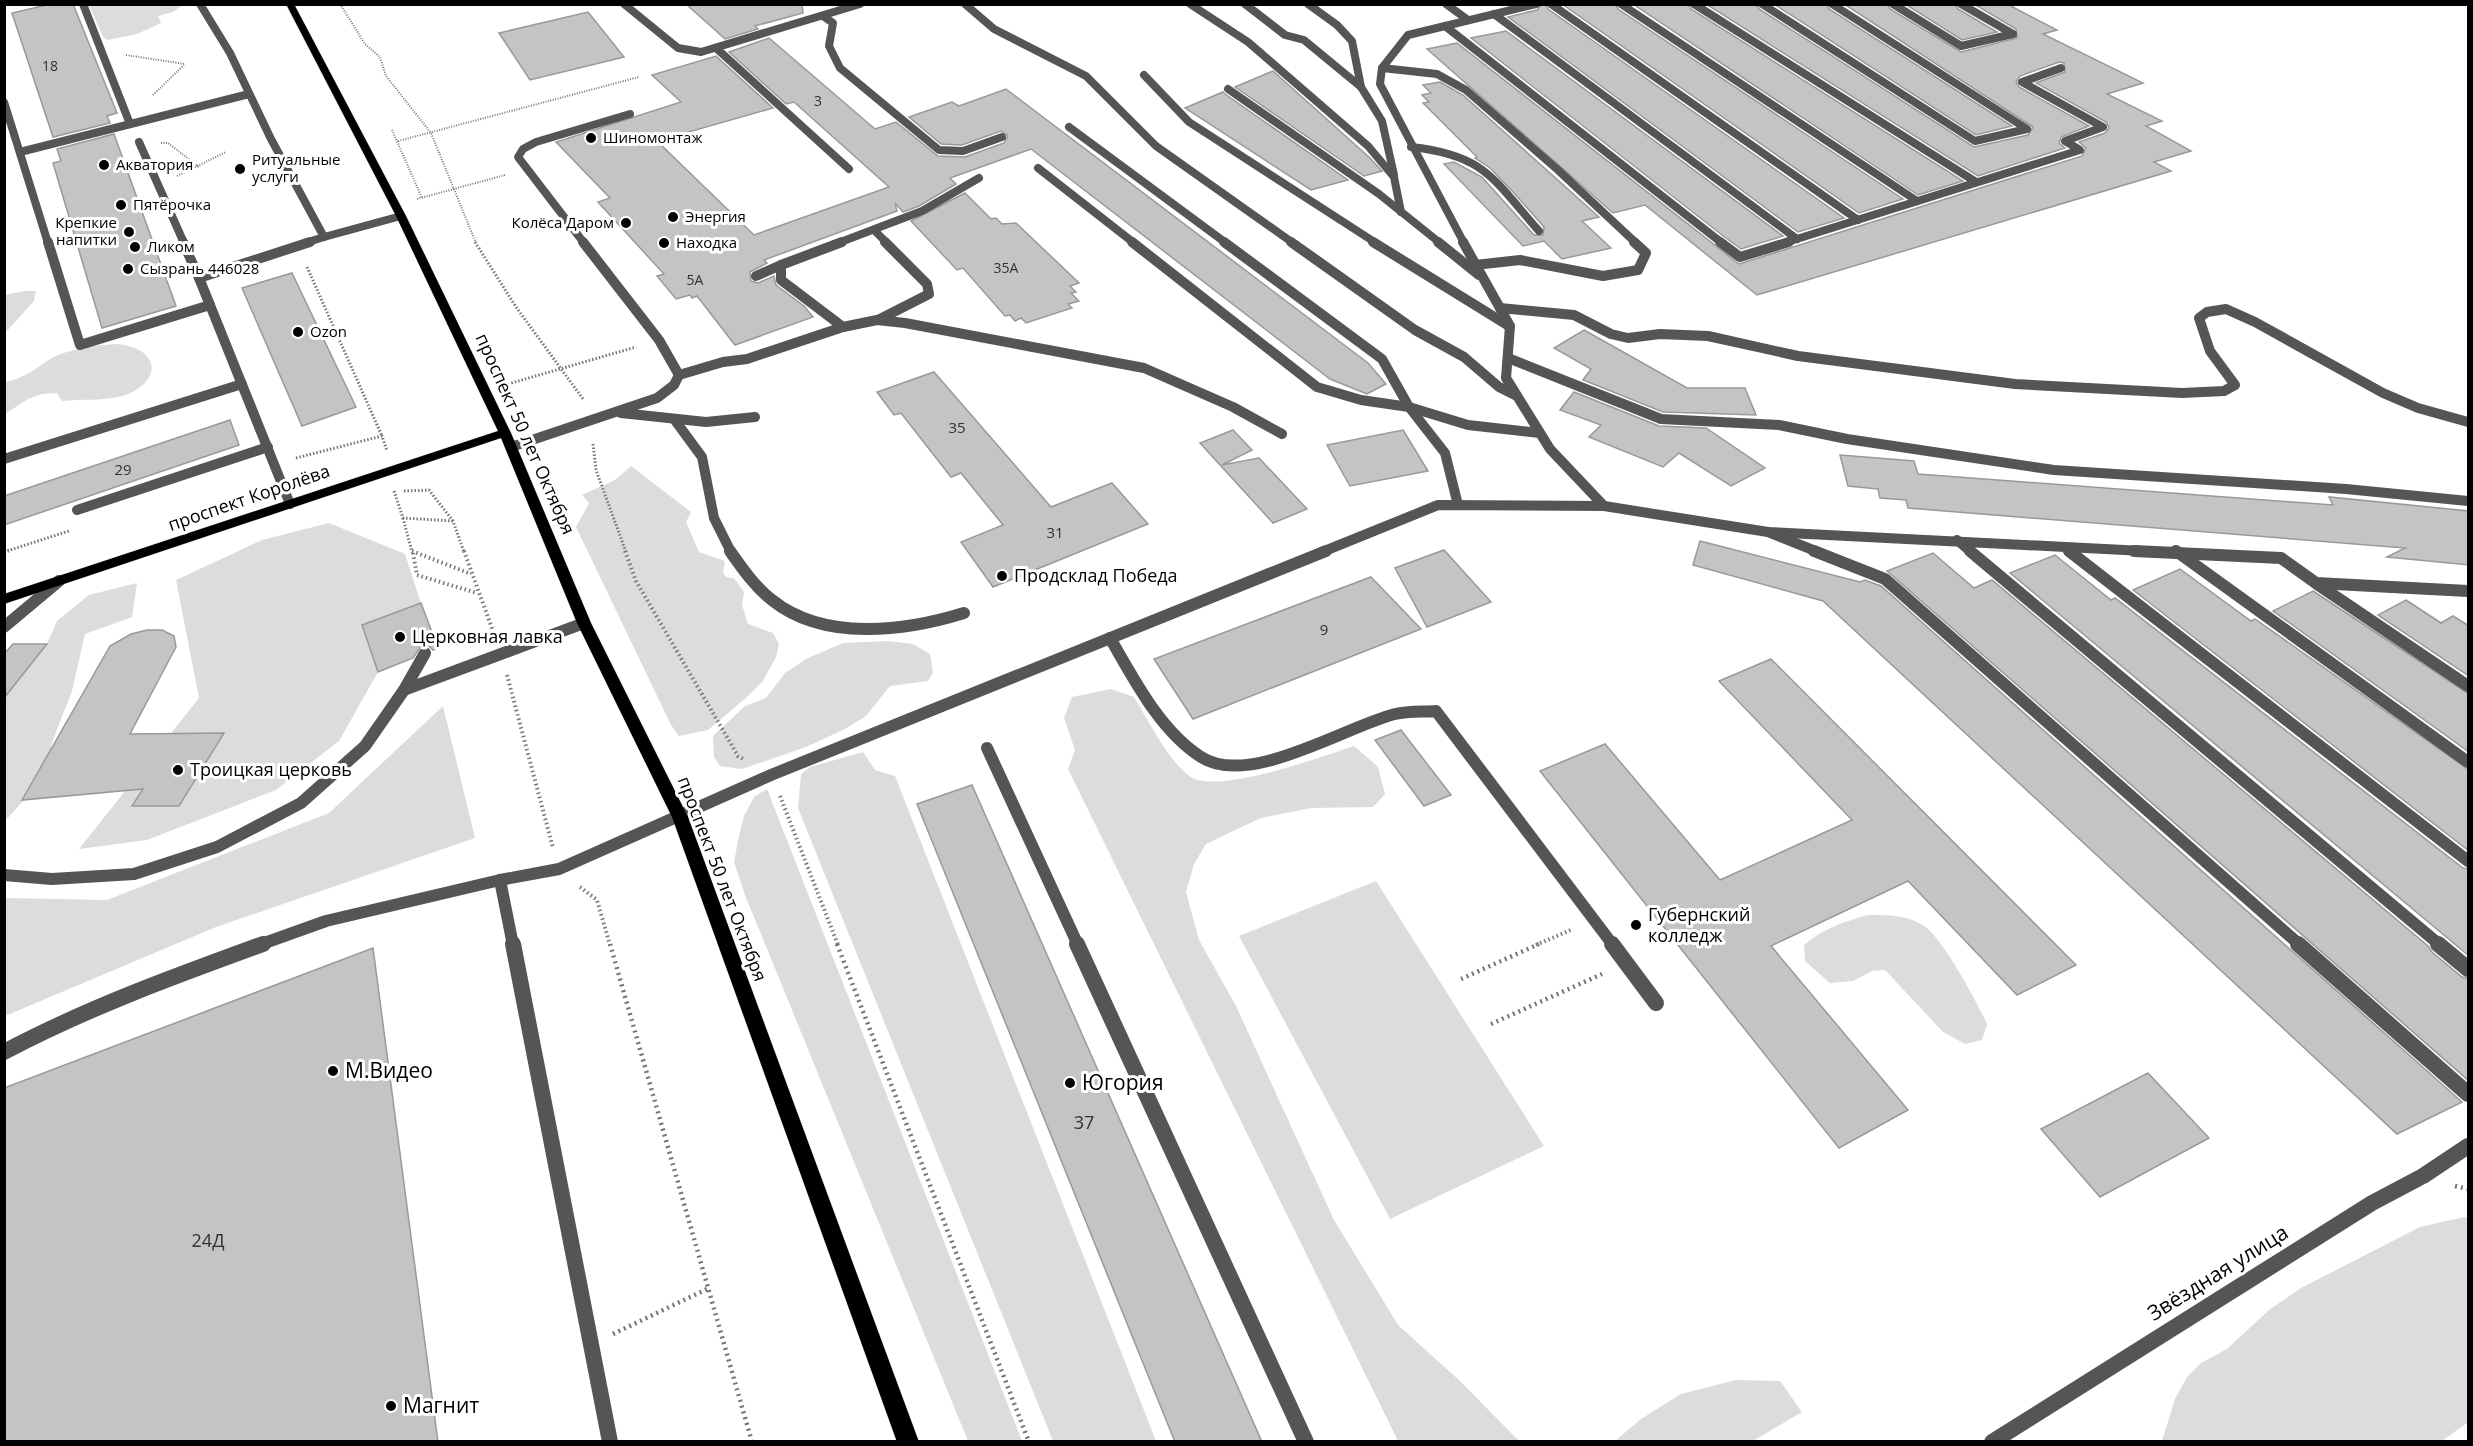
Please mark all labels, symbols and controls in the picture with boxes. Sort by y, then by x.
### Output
house number: 18 [42,56,58,75]
house number: 3 [814,91,822,110]
place label: Шиномонтаж [603,127,702,147]
marker: Шиномонтаж [584,131,598,145]
place label: Ритуальные услуги [252,149,340,186]
place label: Акватория [116,154,193,174]
marker: Акватория [97,158,111,172]
marker: Ритуальные услуги [233,162,247,176]
place label: Пятёрочка [133,194,211,214]
marker: Пятёрочка [114,198,128,212]
place label: Энергия [685,206,746,226]
marker: Энергия [666,210,680,224]
place label: Крепкие напитки [55,212,117,249]
place label: Колёса Даром [512,212,614,232]
marker: Колёса Даром [619,216,633,230]
marker: Крепкие напитки [122,225,136,239]
place label: Находка [676,232,737,252]
place label: Ликом [147,236,195,256]
marker: Находка [657,236,671,250]
marker: Ликом [128,240,142,254]
place label: Сызрань 446028 [140,258,259,278]
house number: 35А [994,258,1019,277]
marker: Сызрань 446028 [121,262,135,276]
house number: 5А [687,270,704,289]
place label: Ozon [310,321,347,341]
marker: Ozon [291,325,305,339]
street label: проспект 50 лет Октября [471,329,581,538]
house number: 35 [948,417,966,437]
street label: проспект Королёва [165,458,333,536]
house number: 29 [114,459,132,479]
house number: 31 [1046,522,1064,542]
place label: Продсклад Победа [1014,563,1178,587]
marker: Продсклад Победа [995,569,1009,583]
house number: 9 [1320,619,1328,639]
place label: Церковная лавка [412,624,563,648]
marker: Церковная лавка [393,630,407,644]
place label: Троицкая церковь [190,757,352,781]
marker: Троицкая церковь [171,763,185,777]
street label: проспект 50 лет Октября [673,773,773,985]
place label: Губернский колледж [1648,902,1750,947]
marker: Губернский колледж [1629,918,1643,932]
place label: М.Видео [345,1056,433,1084]
marker: М.Видео [326,1064,340,1078]
place label: Югория [1082,1068,1164,1096]
marker: Югория [1063,1076,1077,1090]
house number: 37 [1074,1110,1094,1134]
street label: Звёздная улица [2142,1218,2293,1327]
house number: 24Д [192,1228,224,1252]
place label: Магнит [403,1391,479,1419]
marker: Магнит [384,1399,398,1413]

